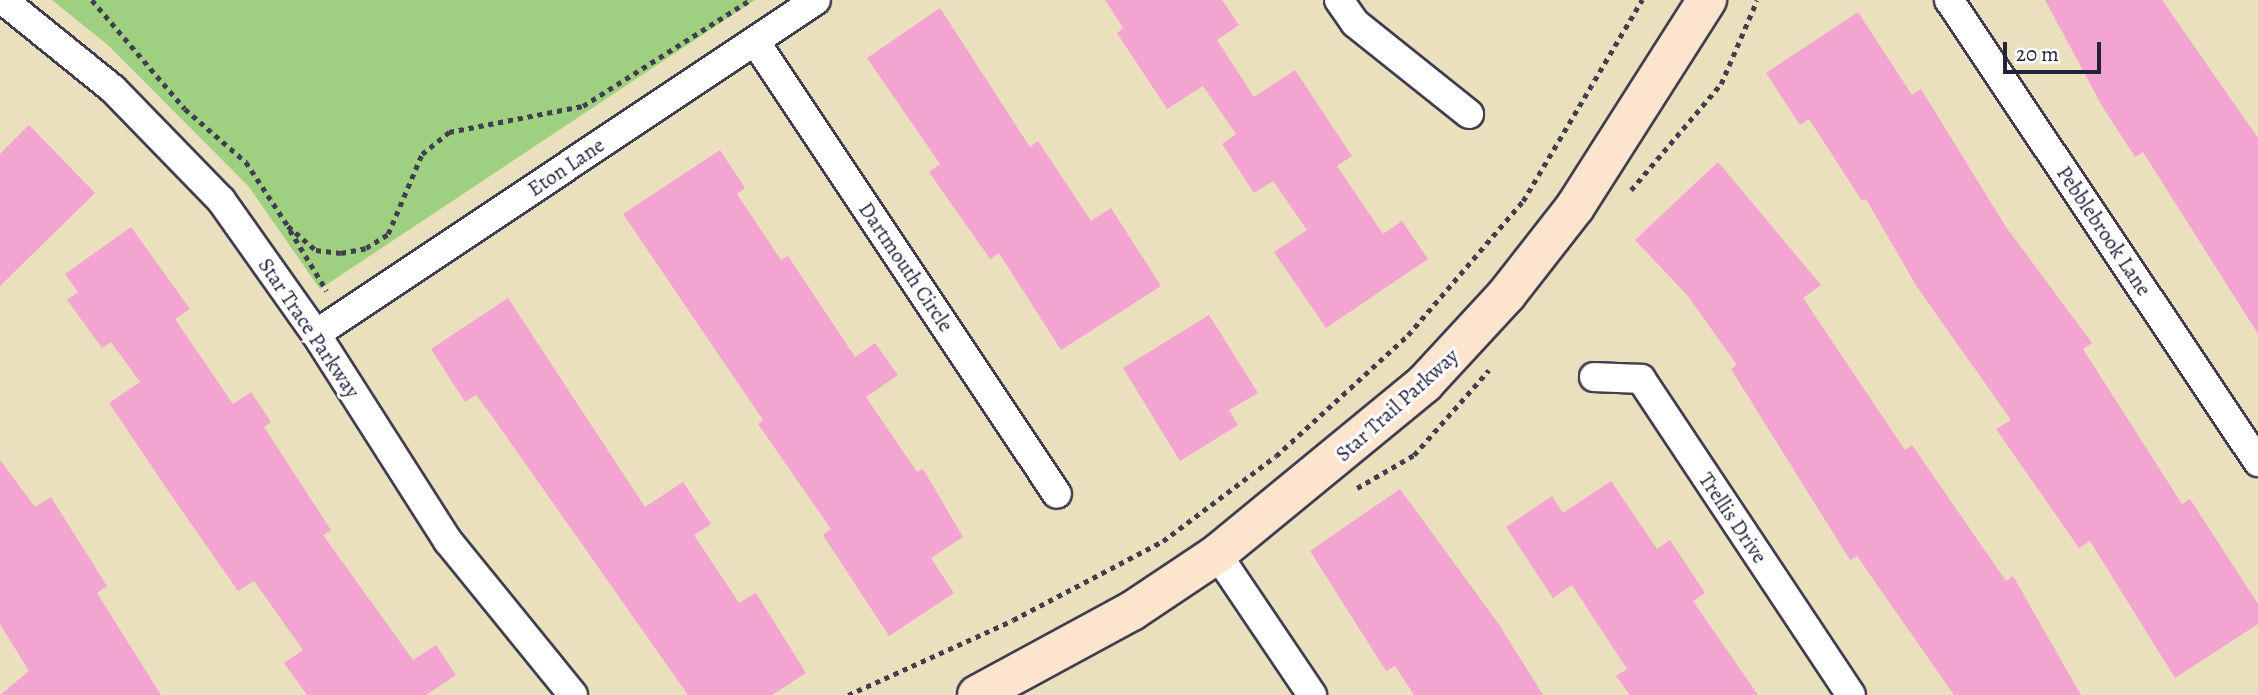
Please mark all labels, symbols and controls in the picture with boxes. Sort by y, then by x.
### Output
scale bar [2006,28,2104,72]
text: 20 m [2016,40,2059,68]
street label: Eton Lane [523,132,609,202]
street label: Pebblebrook Lane [2051,161,2157,301]
street label: Dartmouth Circle [853,197,959,337]
street label: Star Trace Parkway [253,253,365,403]
street label: Star Trail Parkway [1330,343,1464,467]
street label: Trellis Drive [1693,468,1773,568]

